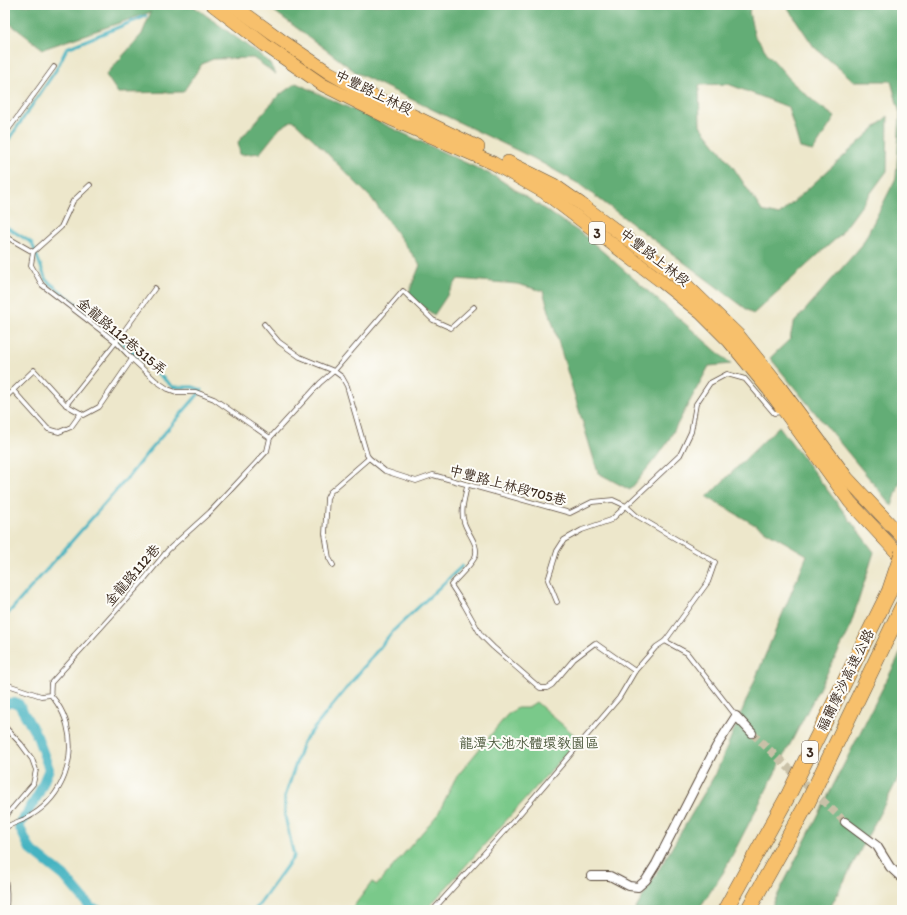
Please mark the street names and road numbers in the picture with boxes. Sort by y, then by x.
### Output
street label: 中豐路上林段 [332,66,415,119]
road number: 3 [589,222,605,244]
street label: 中豐路上林段 [616,225,693,290]
street label: 金龍路112巷315弄 [73,294,170,379]
street label: 中豐路上林段705巷 [447,462,569,510]
street label: 金龍路112巷 [101,540,164,610]
street label: 福爾摩沙高速公路 [813,626,878,734]
road number: 3 [802,741,818,763]

